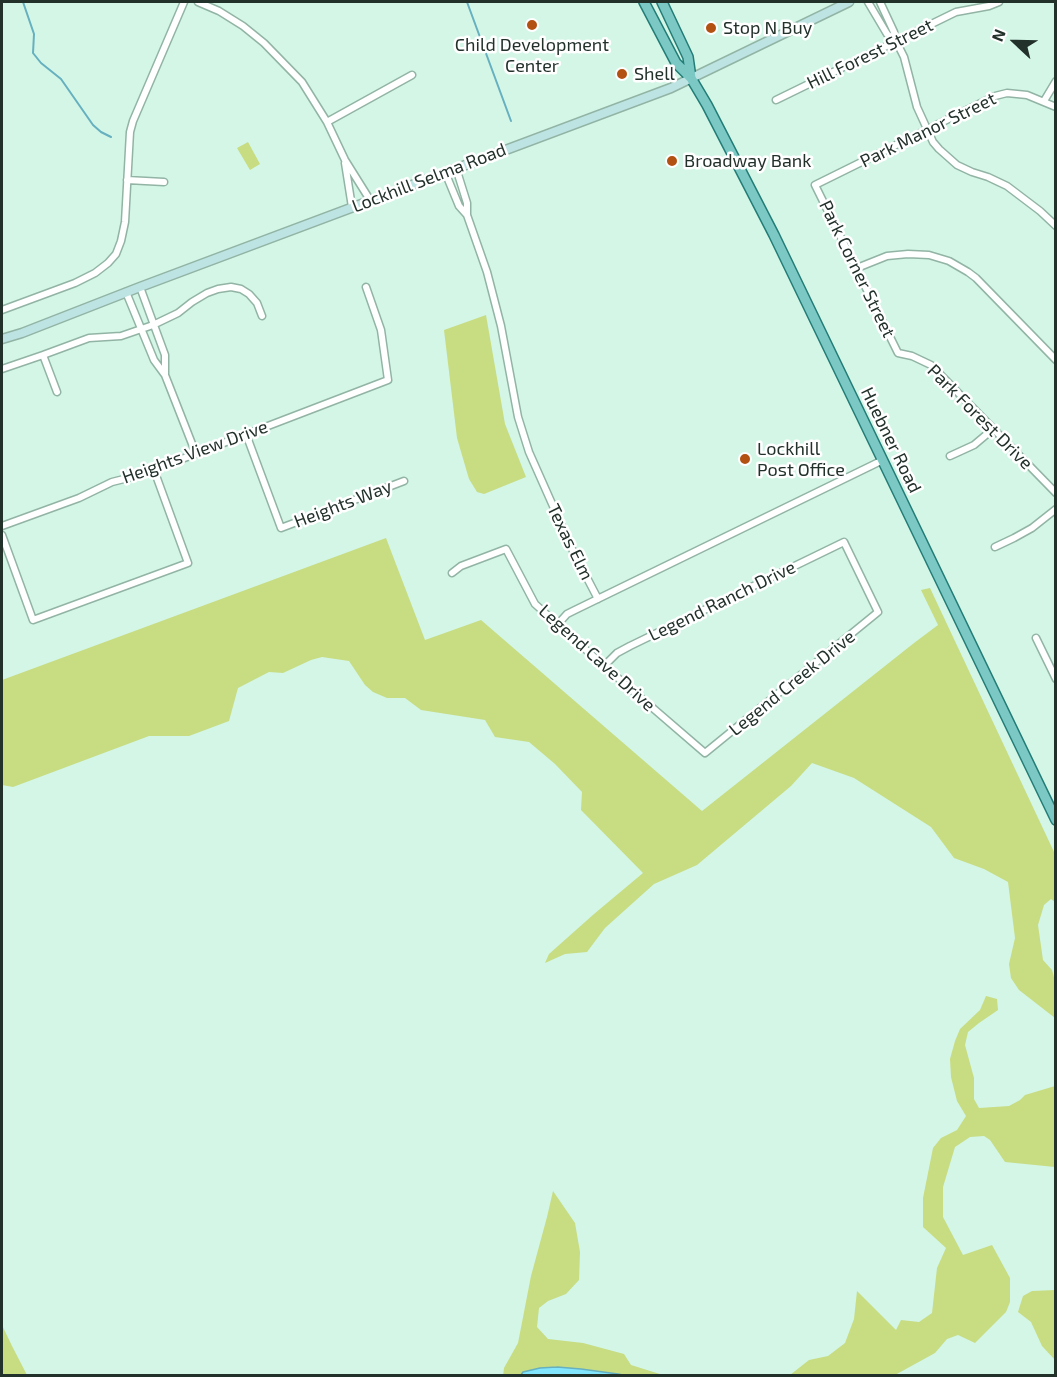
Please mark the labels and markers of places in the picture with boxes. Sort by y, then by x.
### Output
place label: Stop N Buy [723,17,812,39]
marker: Child Development Center [525,18,539,32]
marker: Stop N Buy [704,21,718,35]
place label: Child Development Center [455,34,609,76]
place label: Shell [634,63,675,85]
marker: Shell [615,67,629,81]
place label: Broadway Bank [684,150,811,172]
marker: Broadway Bank [665,154,679,168]
place label: Lockhill Post Office [757,438,845,480]
marker: Lockhill Post Office [738,452,752,466]

